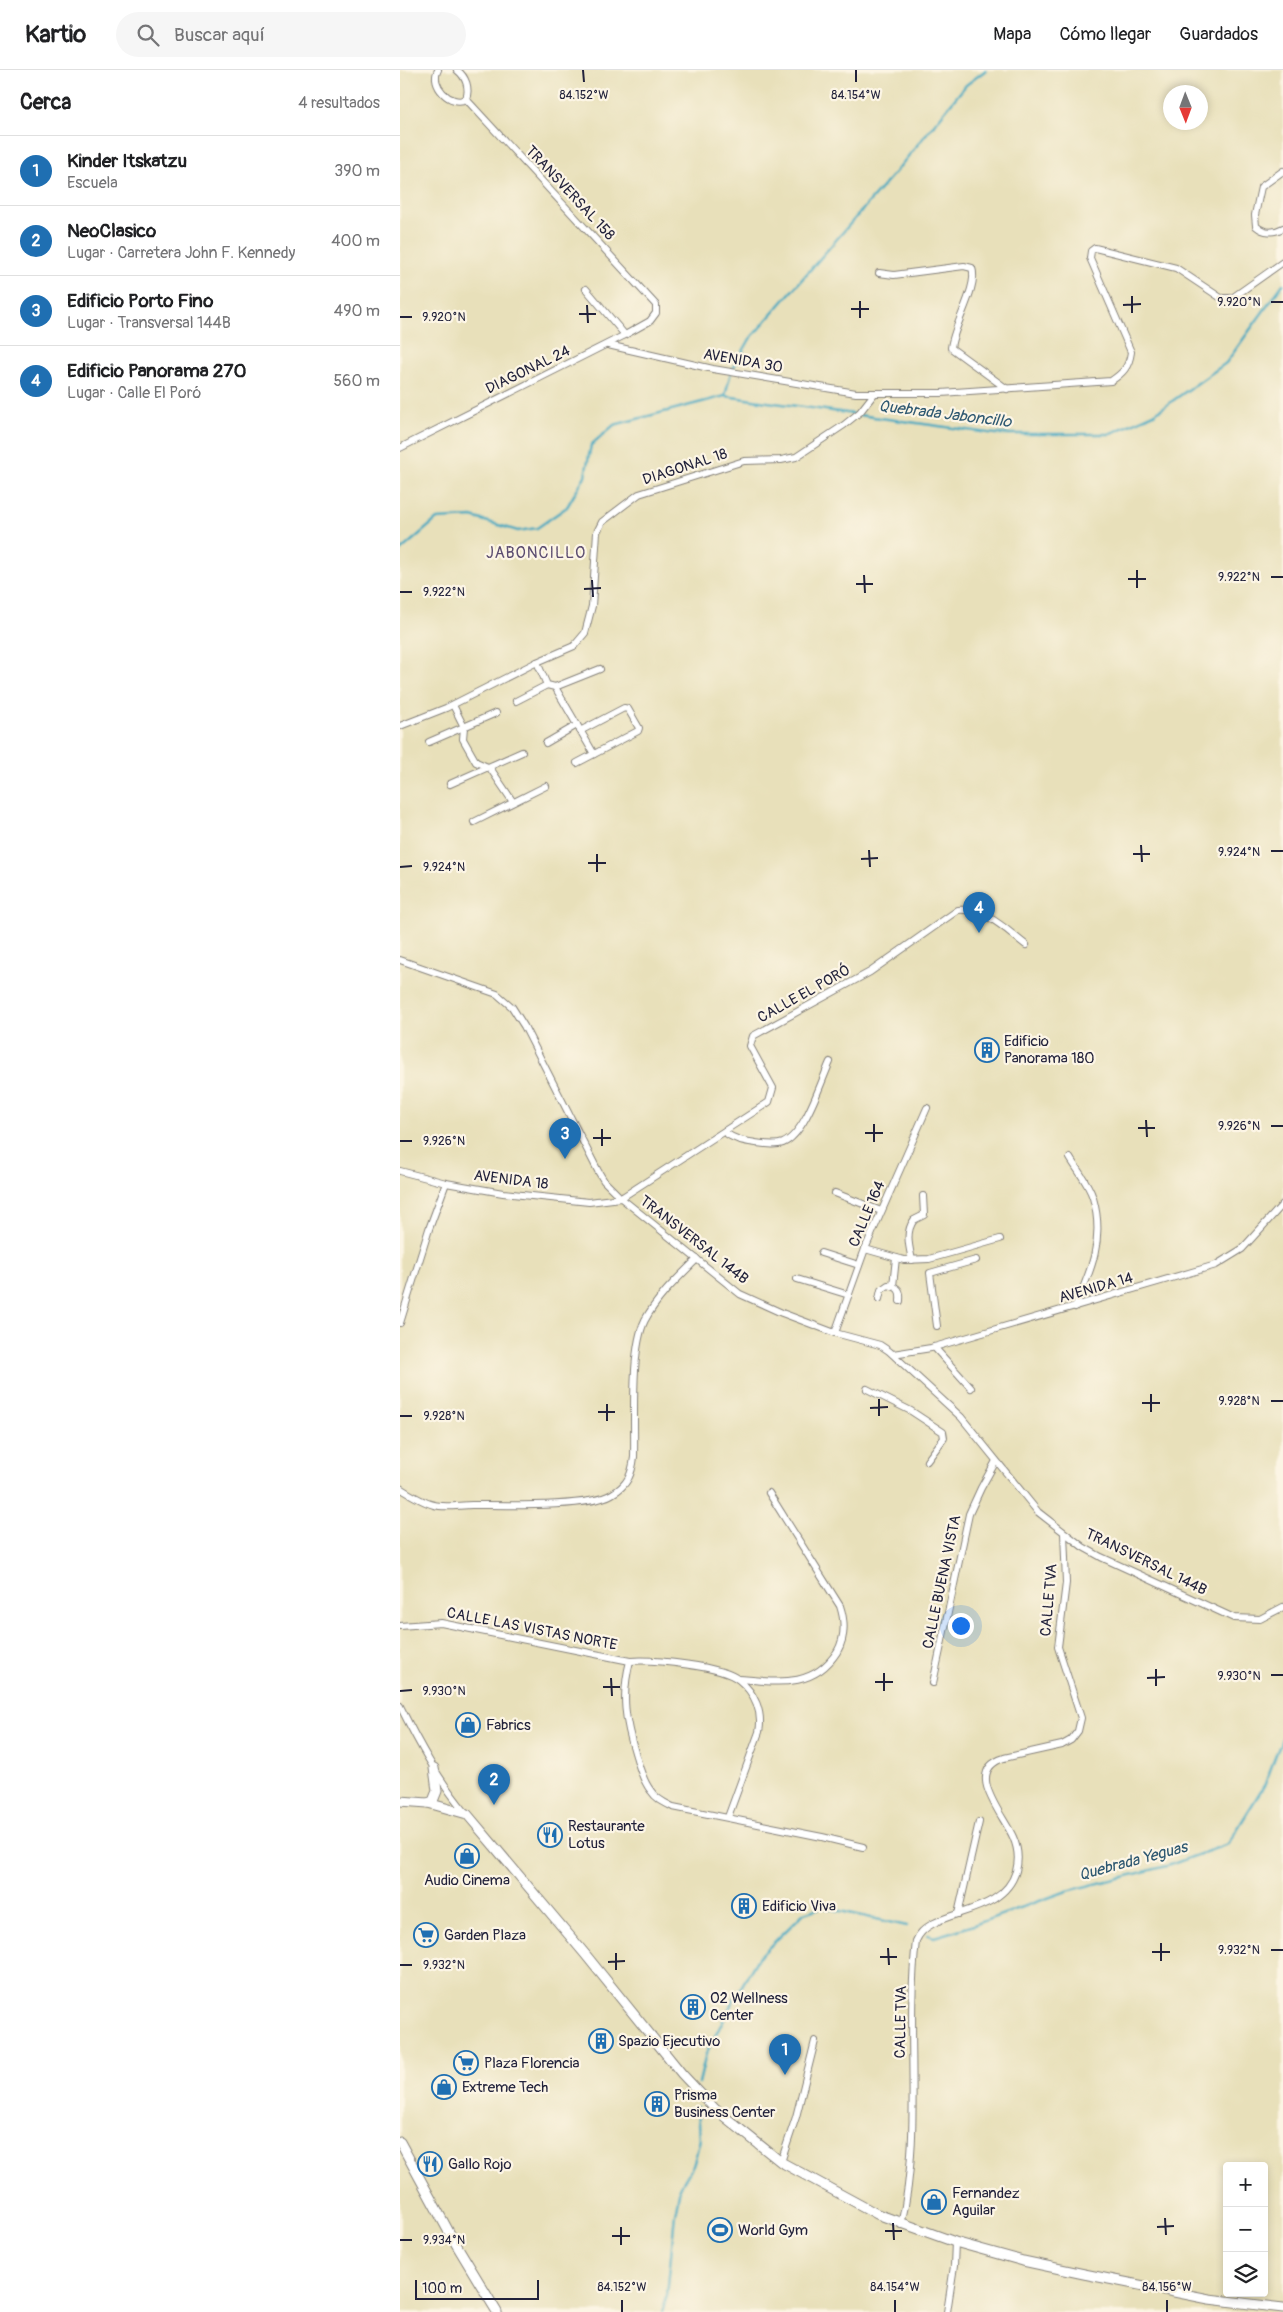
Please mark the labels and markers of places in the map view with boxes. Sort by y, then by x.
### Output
pin: 4 [963,892,995,933]
place label: Edificio Panorama 180 [1004,1032,1095,1068]
building icon: Edificio Panorama 180 [974,1037,1000,1063]
pin: 3 [549,1118,581,1159]
shop icon: Fabrics [455,1712,481,1738]
place label: Fabrics [486,1716,531,1735]
pin: 2 [478,1764,510,1805]
place label: Restaurante Lotus [568,1817,645,1853]
restaurant icon: Restaurante Lotus [537,1822,563,1848]
shop icon: Audio Cinema [454,1843,480,1869]
place label: Audio Cinema [424,1871,510,1890]
building icon: Edificio Viva [731,1893,757,1919]
place label: Edificio Viva [762,1897,836,1916]
supermarket icon: Garden Plaza [413,1922,439,1948]
place label: Garden Plaza [444,1926,526,1945]
place label: O2 Wellness Center [710,1989,788,2025]
building icon: O2 Wellness Center [680,1994,706,2020]
building icon: Spazio Ejecutivo [588,2028,614,2054]
place label: Spazio Ejecutivo [618,2032,720,2051]
pin: 1 [769,2034,801,2075]
supermarket icon: Plaza Florencia [453,2050,479,2076]
place label: Plaza Florencia [484,2054,579,2073]
shop icon: Extreme Tech [431,2074,457,2100]
place label: Extreme Tech [462,2078,548,2097]
place label: Prisma Business Center [674,2086,776,2122]
building icon: Prisma Business Center [644,2091,670,2117]
restaurant icon: Gallo Rojo [417,2151,443,2177]
place label: Gallo Rojo [448,2155,512,2174]
place label: Fernandez Aguilar [952,2184,1020,2220]
shop icon: Fernandez Aguilar [921,2189,947,2215]
sports icon: World Gym [707,2217,733,2243]
place label: World Gym [738,2221,808,2240]

